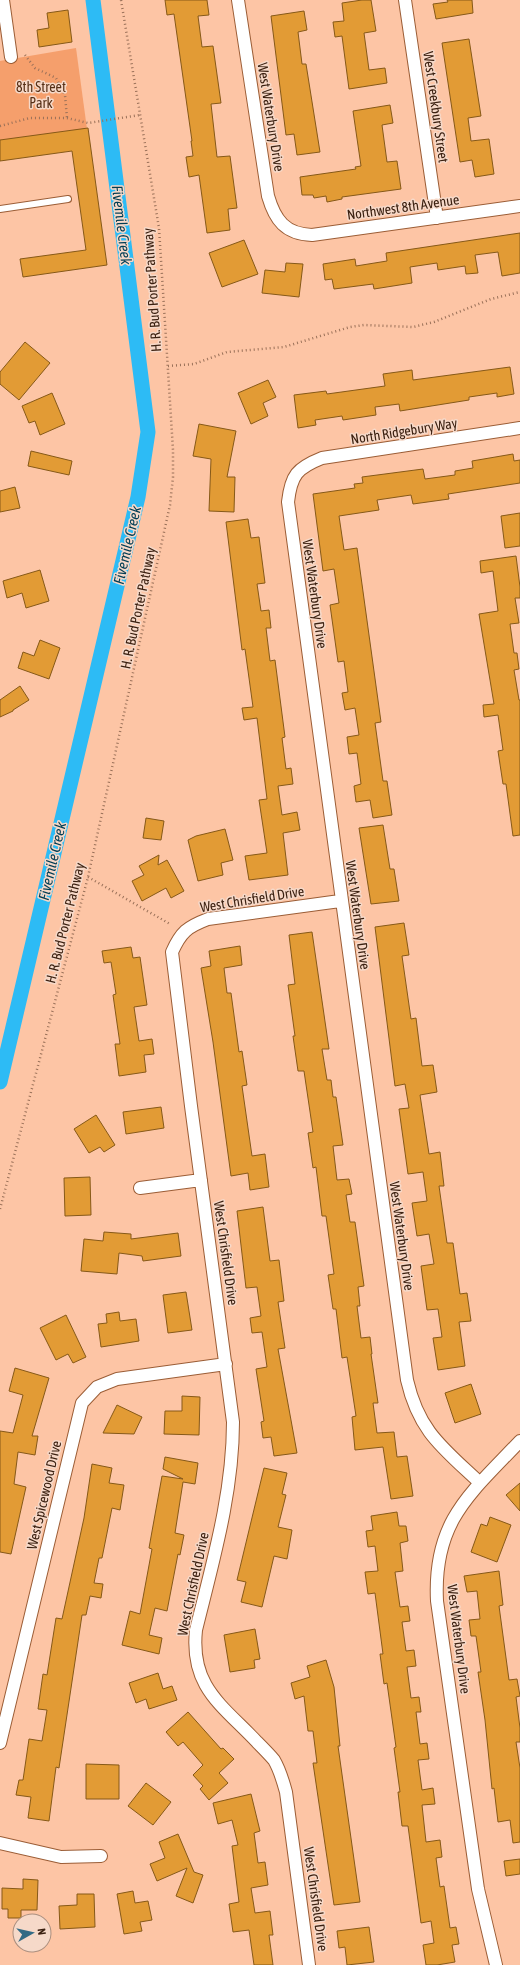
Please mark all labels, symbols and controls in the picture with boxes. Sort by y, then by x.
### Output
street label: West Creekbury Street [420,50,452,164]
street label: West Waterbury Drive [254,61,288,173]
park label: 8th Street Park [16,79,66,111]
water label: Fivemile Creek [109,184,135,266]
street label: Northwest 8th Avenue [346,191,460,223]
street label: H. R. Bud Porter Pathway [140,227,164,352]
street label: North Ridgebury Way [350,415,459,447]
water label: Fivemile Creek [110,504,144,586]
street label: West Waterbury Drive [299,538,331,650]
street label: H. R. Bud Porter Pathway [117,546,159,670]
water label: Fivemile Creek [35,820,69,902]
street label: West Waterbury Drive [342,859,374,971]
street label: H. R. Bud Porter Pathway [42,861,88,985]
street label: West Chrisfield Drive [199,883,305,915]
street label: West Waterbury Drive [386,1180,418,1292]
street label: West Chrisfield Drive [211,1200,241,1306]
street label: West Spicewood Drive [24,1439,64,1551]
street label: West Chrisfield Drive [174,1531,212,1637]
street label: West Waterbury Drive [444,1583,474,1695]
street label: West Chrisfield Drive [301,1846,331,1952]
north arrow [12,1913,52,1953]
text: N [36,1928,48,1936]

